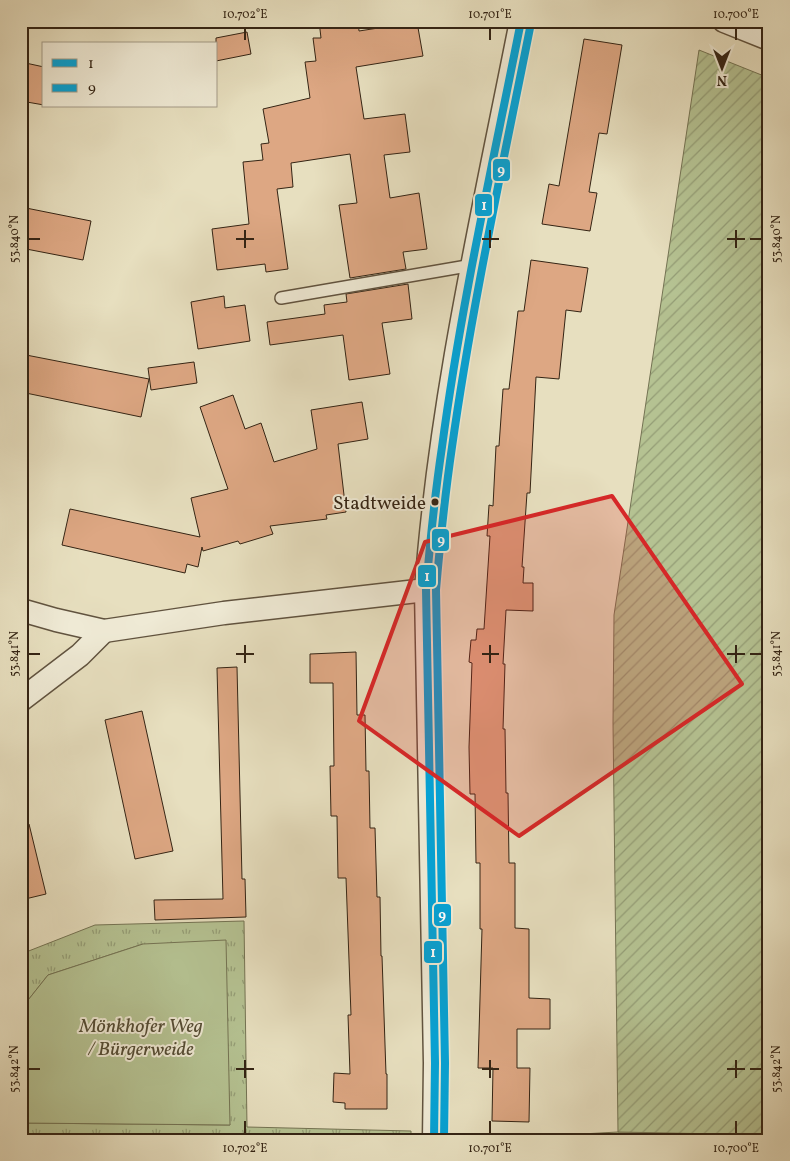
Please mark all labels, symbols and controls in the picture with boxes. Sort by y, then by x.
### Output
text: 10.702°E [223,7,267,23]
text: 10.701°E [468,7,512,23]
text: 10.700°E [713,7,759,23]
legend [42,42,218,108]
north arrow [698,42,748,92]
text: 1 [88,54,94,75]
text: N [717,70,727,89]
text: 9 [88,78,96,99]
line badge: 9 [492,158,511,182]
text: 9 [497,162,505,181]
line badge: 1 [474,193,493,217]
text: 1 [481,197,487,216]
text: 53.840°N [7,215,23,263]
text: 53.840°N [769,215,785,263]
place label: Stadtweide [333,491,426,517]
marker: Stadtweide [430,497,440,507]
line badge: 9 [431,528,450,552]
text: 9 [437,532,445,551]
line badge: 1 [417,564,437,588]
text: 1 [424,568,430,587]
text: 53.841°N [7,631,23,677]
text: 53.841°N [769,631,785,677]
line badge: 9 [433,903,452,927]
text: 9 [438,907,446,926]
line badge: 1 [423,940,443,964]
text: 1 [430,944,436,963]
park label: Mönkhofer Weg / Bürgerweide [78,1013,203,1064]
text: 53.842°N [7,1045,23,1093]
text: 53.842°N [769,1045,785,1093]
text: 10.702°E [223,1141,267,1157]
text: 10.701°E [468,1141,512,1157]
text: 10.700°E [713,1141,759,1157]

